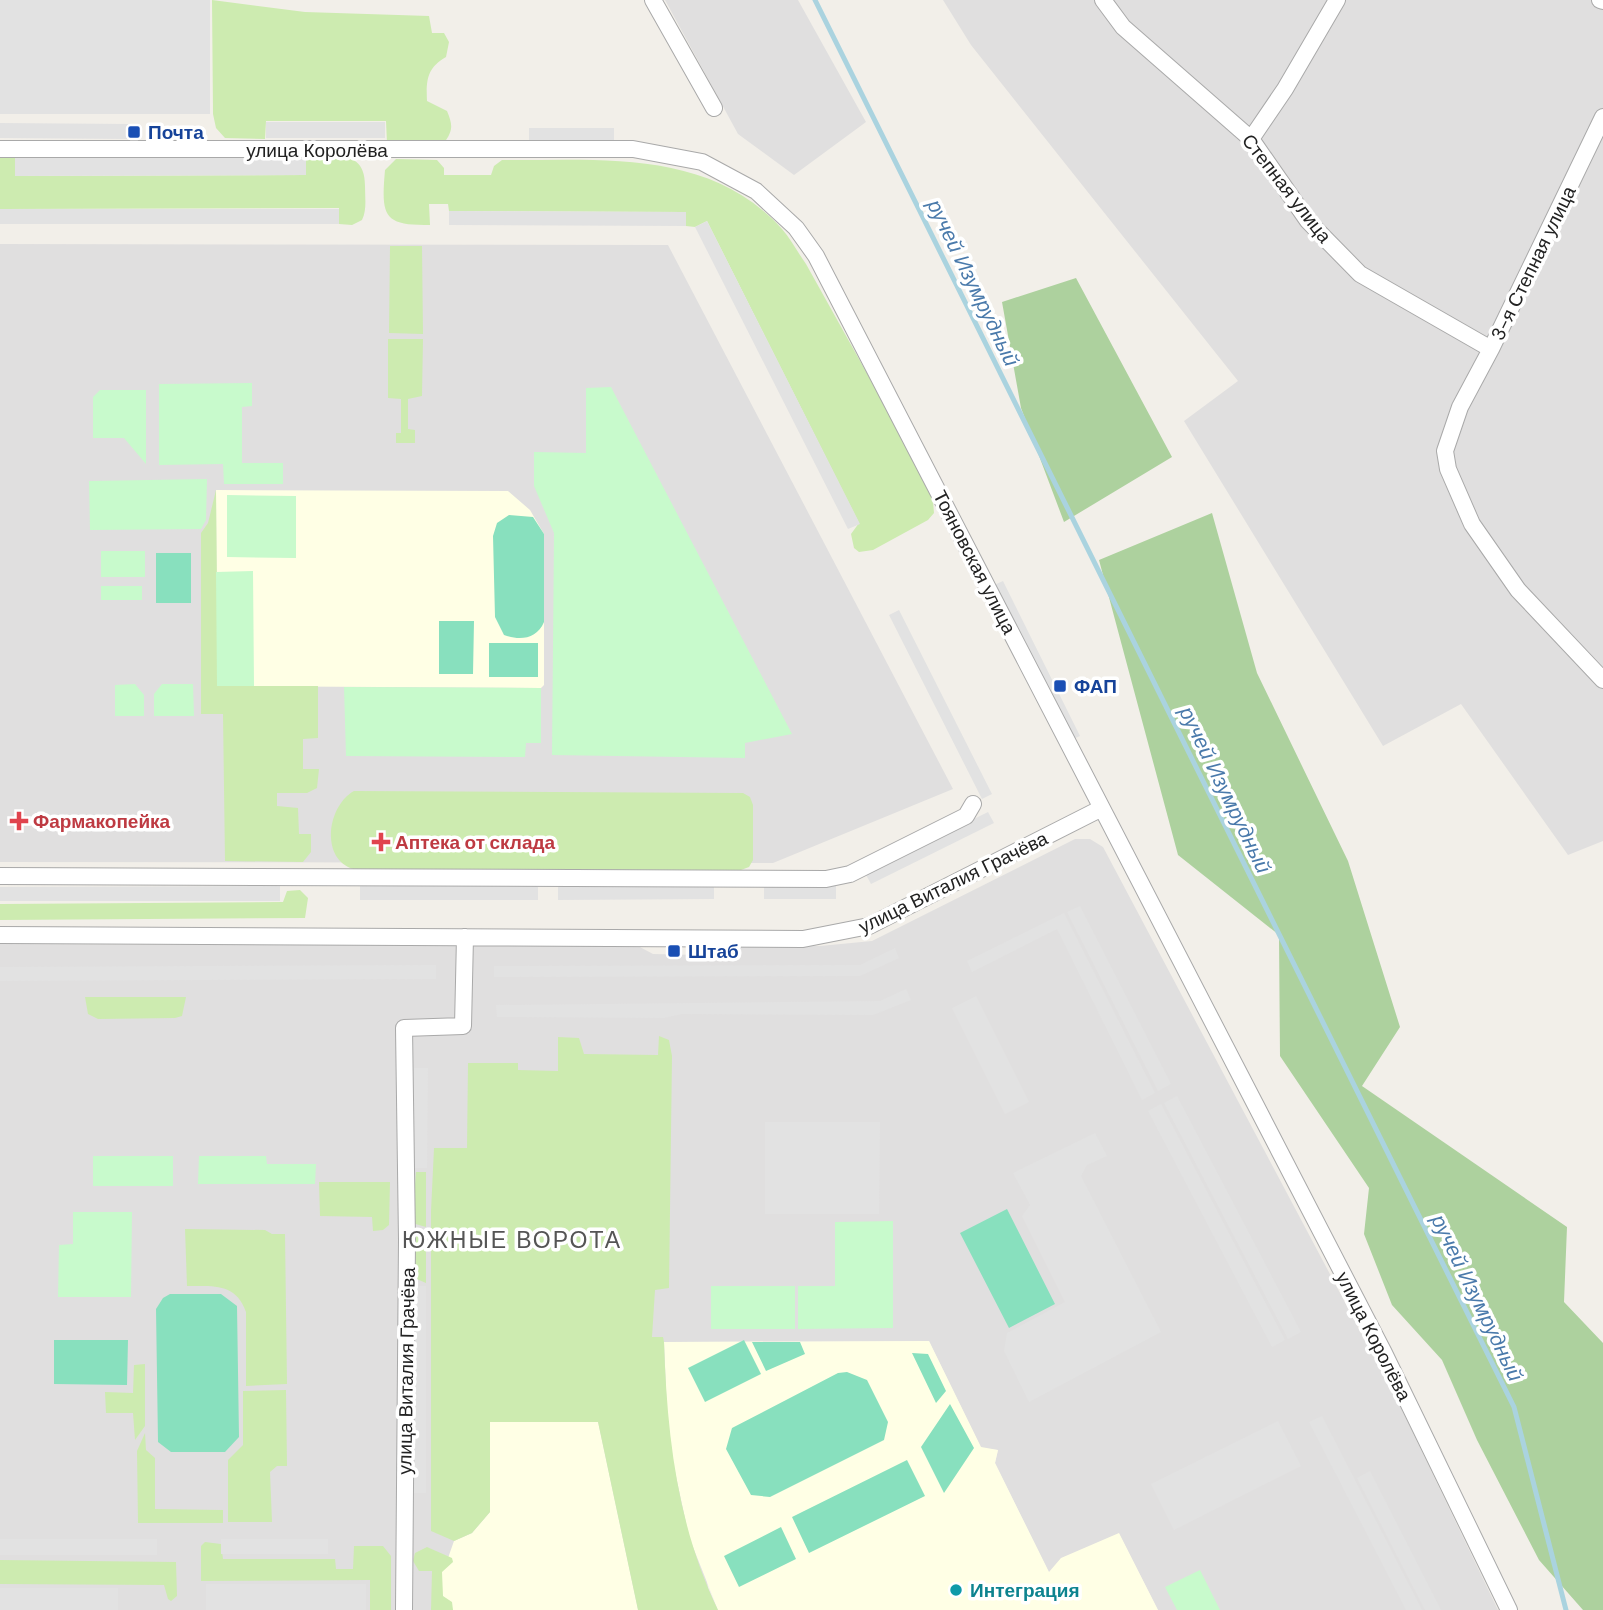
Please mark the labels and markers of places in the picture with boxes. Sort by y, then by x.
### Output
place label: Почта [148,120,204,145]
marker: Почта [126,124,142,140]
place label: ФАП [1074,674,1117,699]
marker: ФАП [1052,678,1068,694]
place label: Фармакопейка [33,809,171,834]
marker: Фармакопейка [11,813,27,829]
place label: Аптека от склада [395,830,556,855]
marker: Аптека от склада [373,834,389,850]
place label: Штаб [688,939,739,964]
marker: Штаб [666,943,682,959]
place label: Интеграция [970,1578,1080,1603]
marker: Интеграция [948,1582,964,1598]

